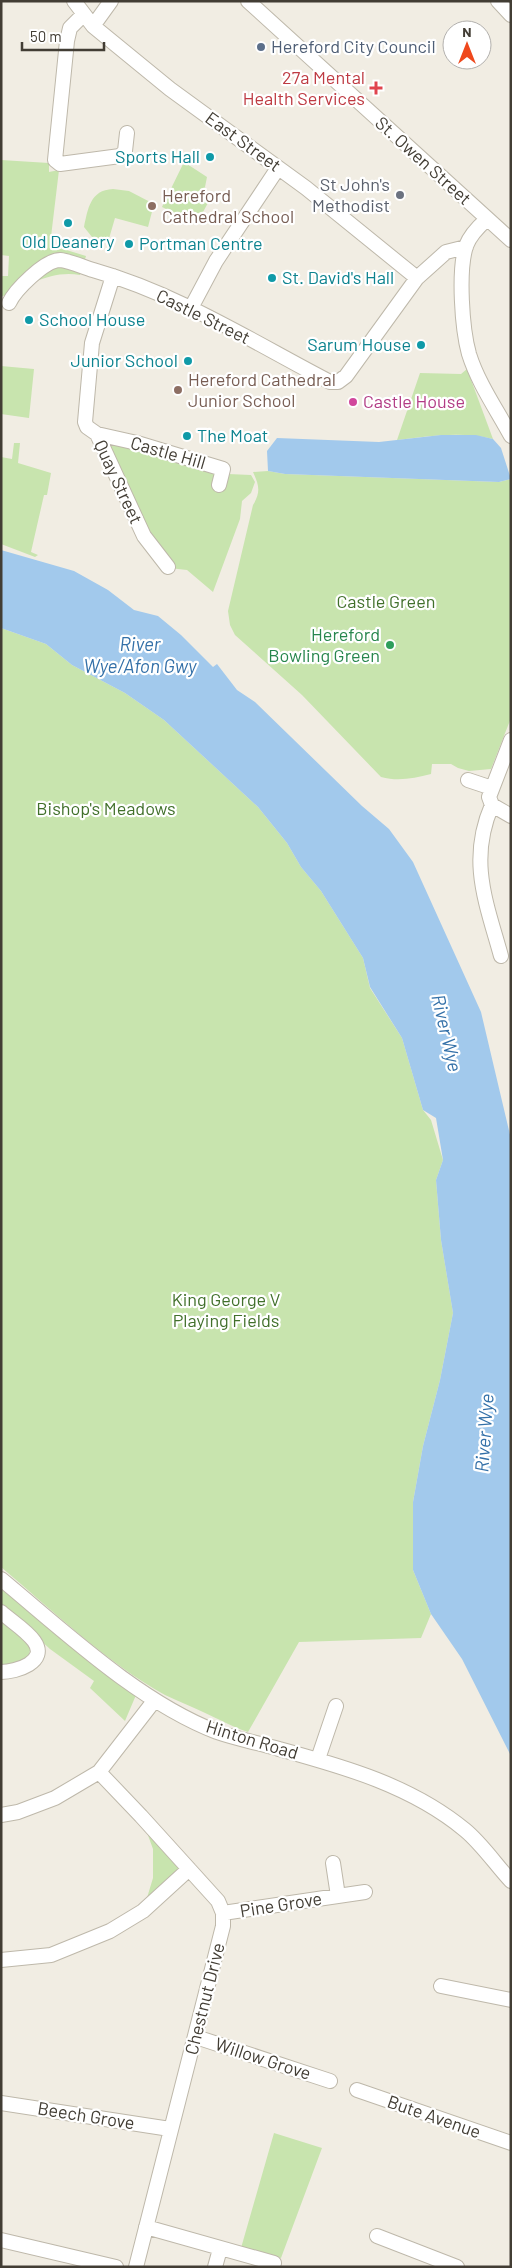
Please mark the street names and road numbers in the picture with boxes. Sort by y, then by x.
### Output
street label: East Street [202,106,286,176]
street label: St. Owen Street [371,111,476,209]
street label: Castle Street [153,284,254,348]
street label: Castle Hill [128,431,208,473]
street label: Quay Street [90,436,148,527]
street label: Hinton Road [204,1715,301,1763]
street label: Pine Grove [238,1887,323,1921]
street label: Chestnut Drive [179,1940,229,2057]
street label: Willow Grove [213,2032,314,2084]
street label: Bute Avenue [385,2090,484,2142]
street label: Beech Grove [36,2096,136,2134]

